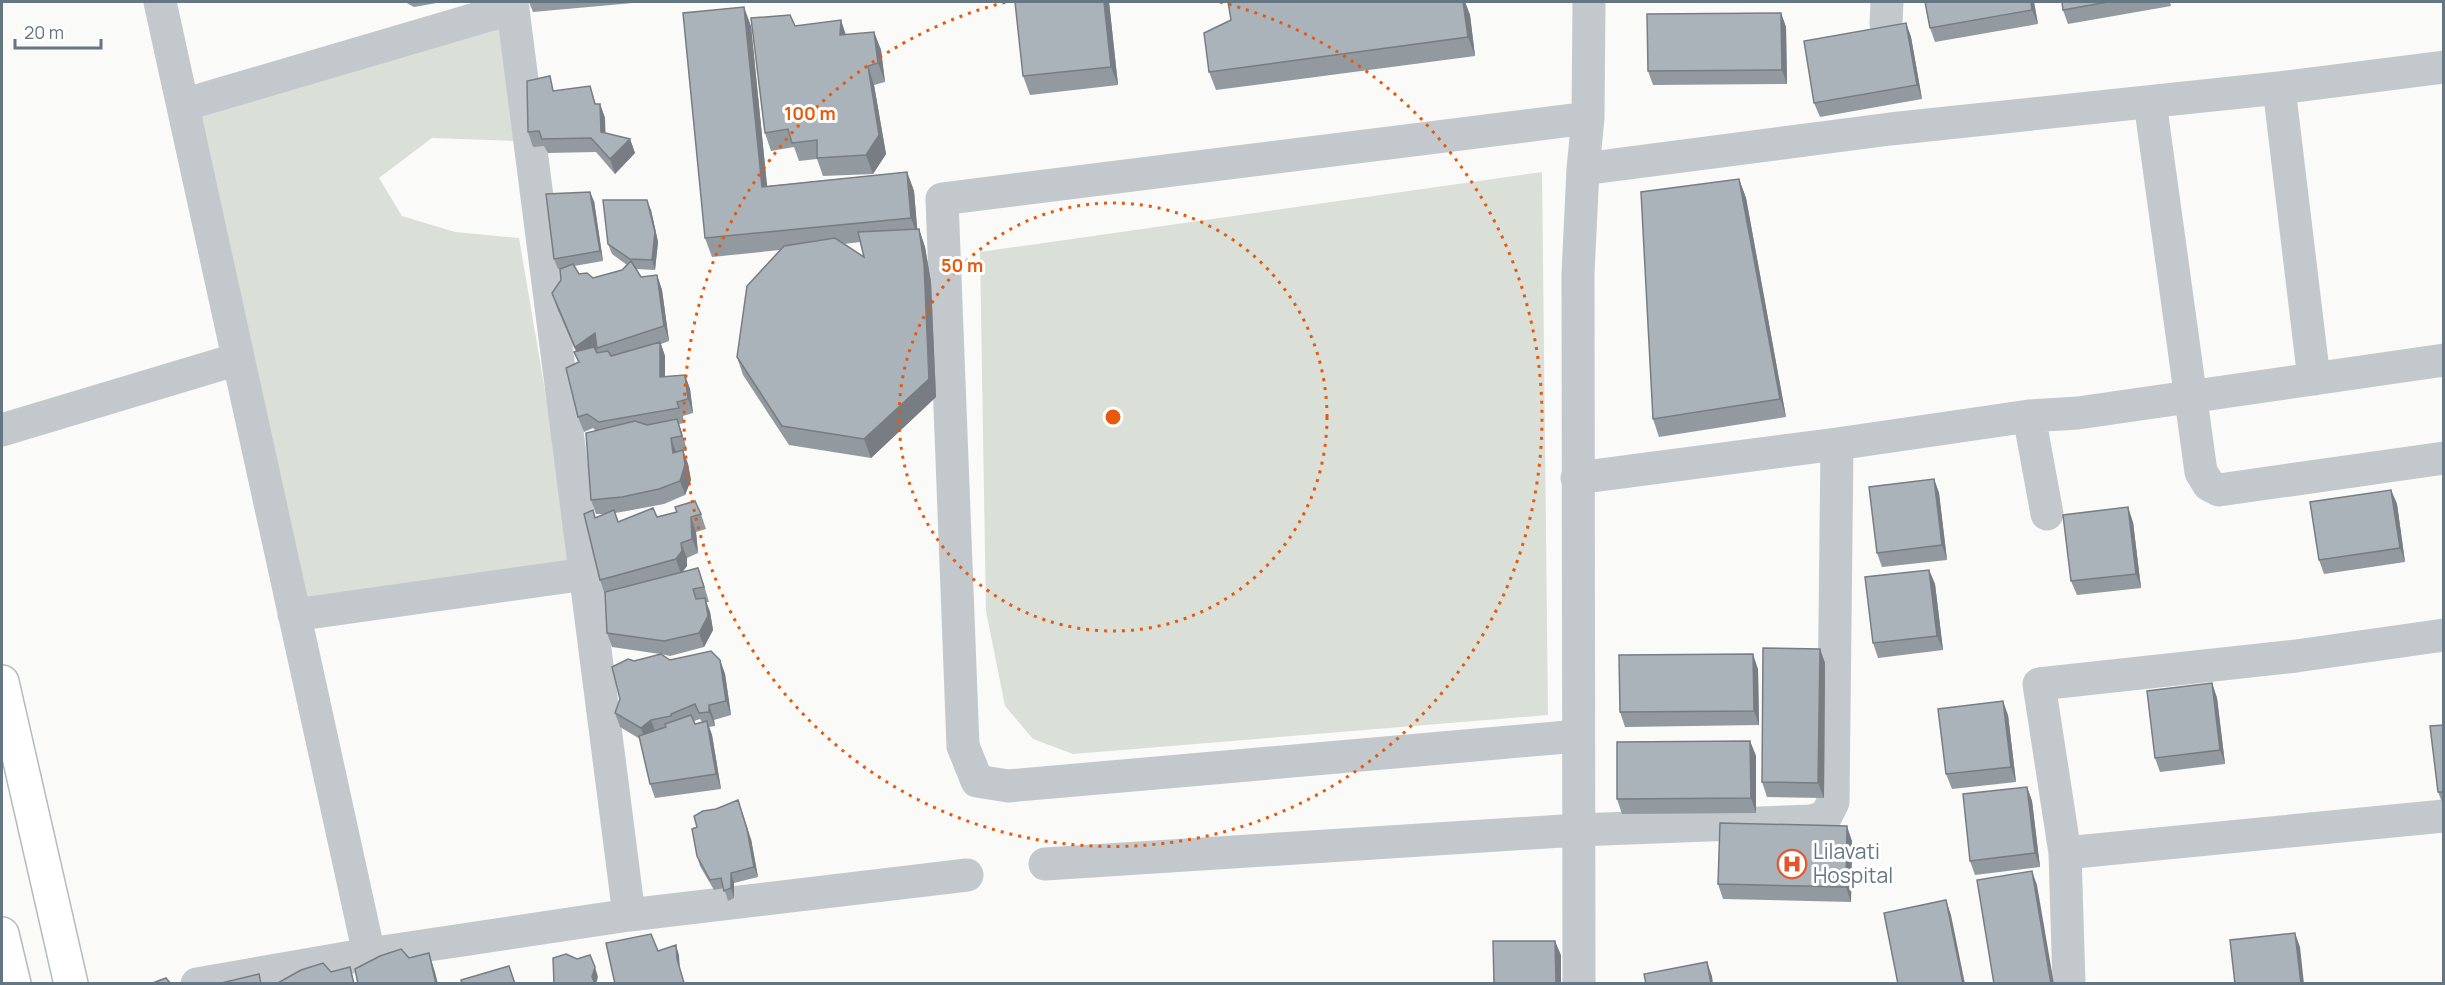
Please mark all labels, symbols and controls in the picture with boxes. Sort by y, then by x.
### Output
scale bar [15,12,100,50]
text: 20 m [24,20,64,44]
text: 100 m [784,101,836,125]
text: 50 m [941,253,983,277]
centre of rings [1103,407,1123,427]
place label: Lilavati Hospital [1813,837,1893,889]
hospital icon: Lilavati Hospital [1776,848,1808,880]

